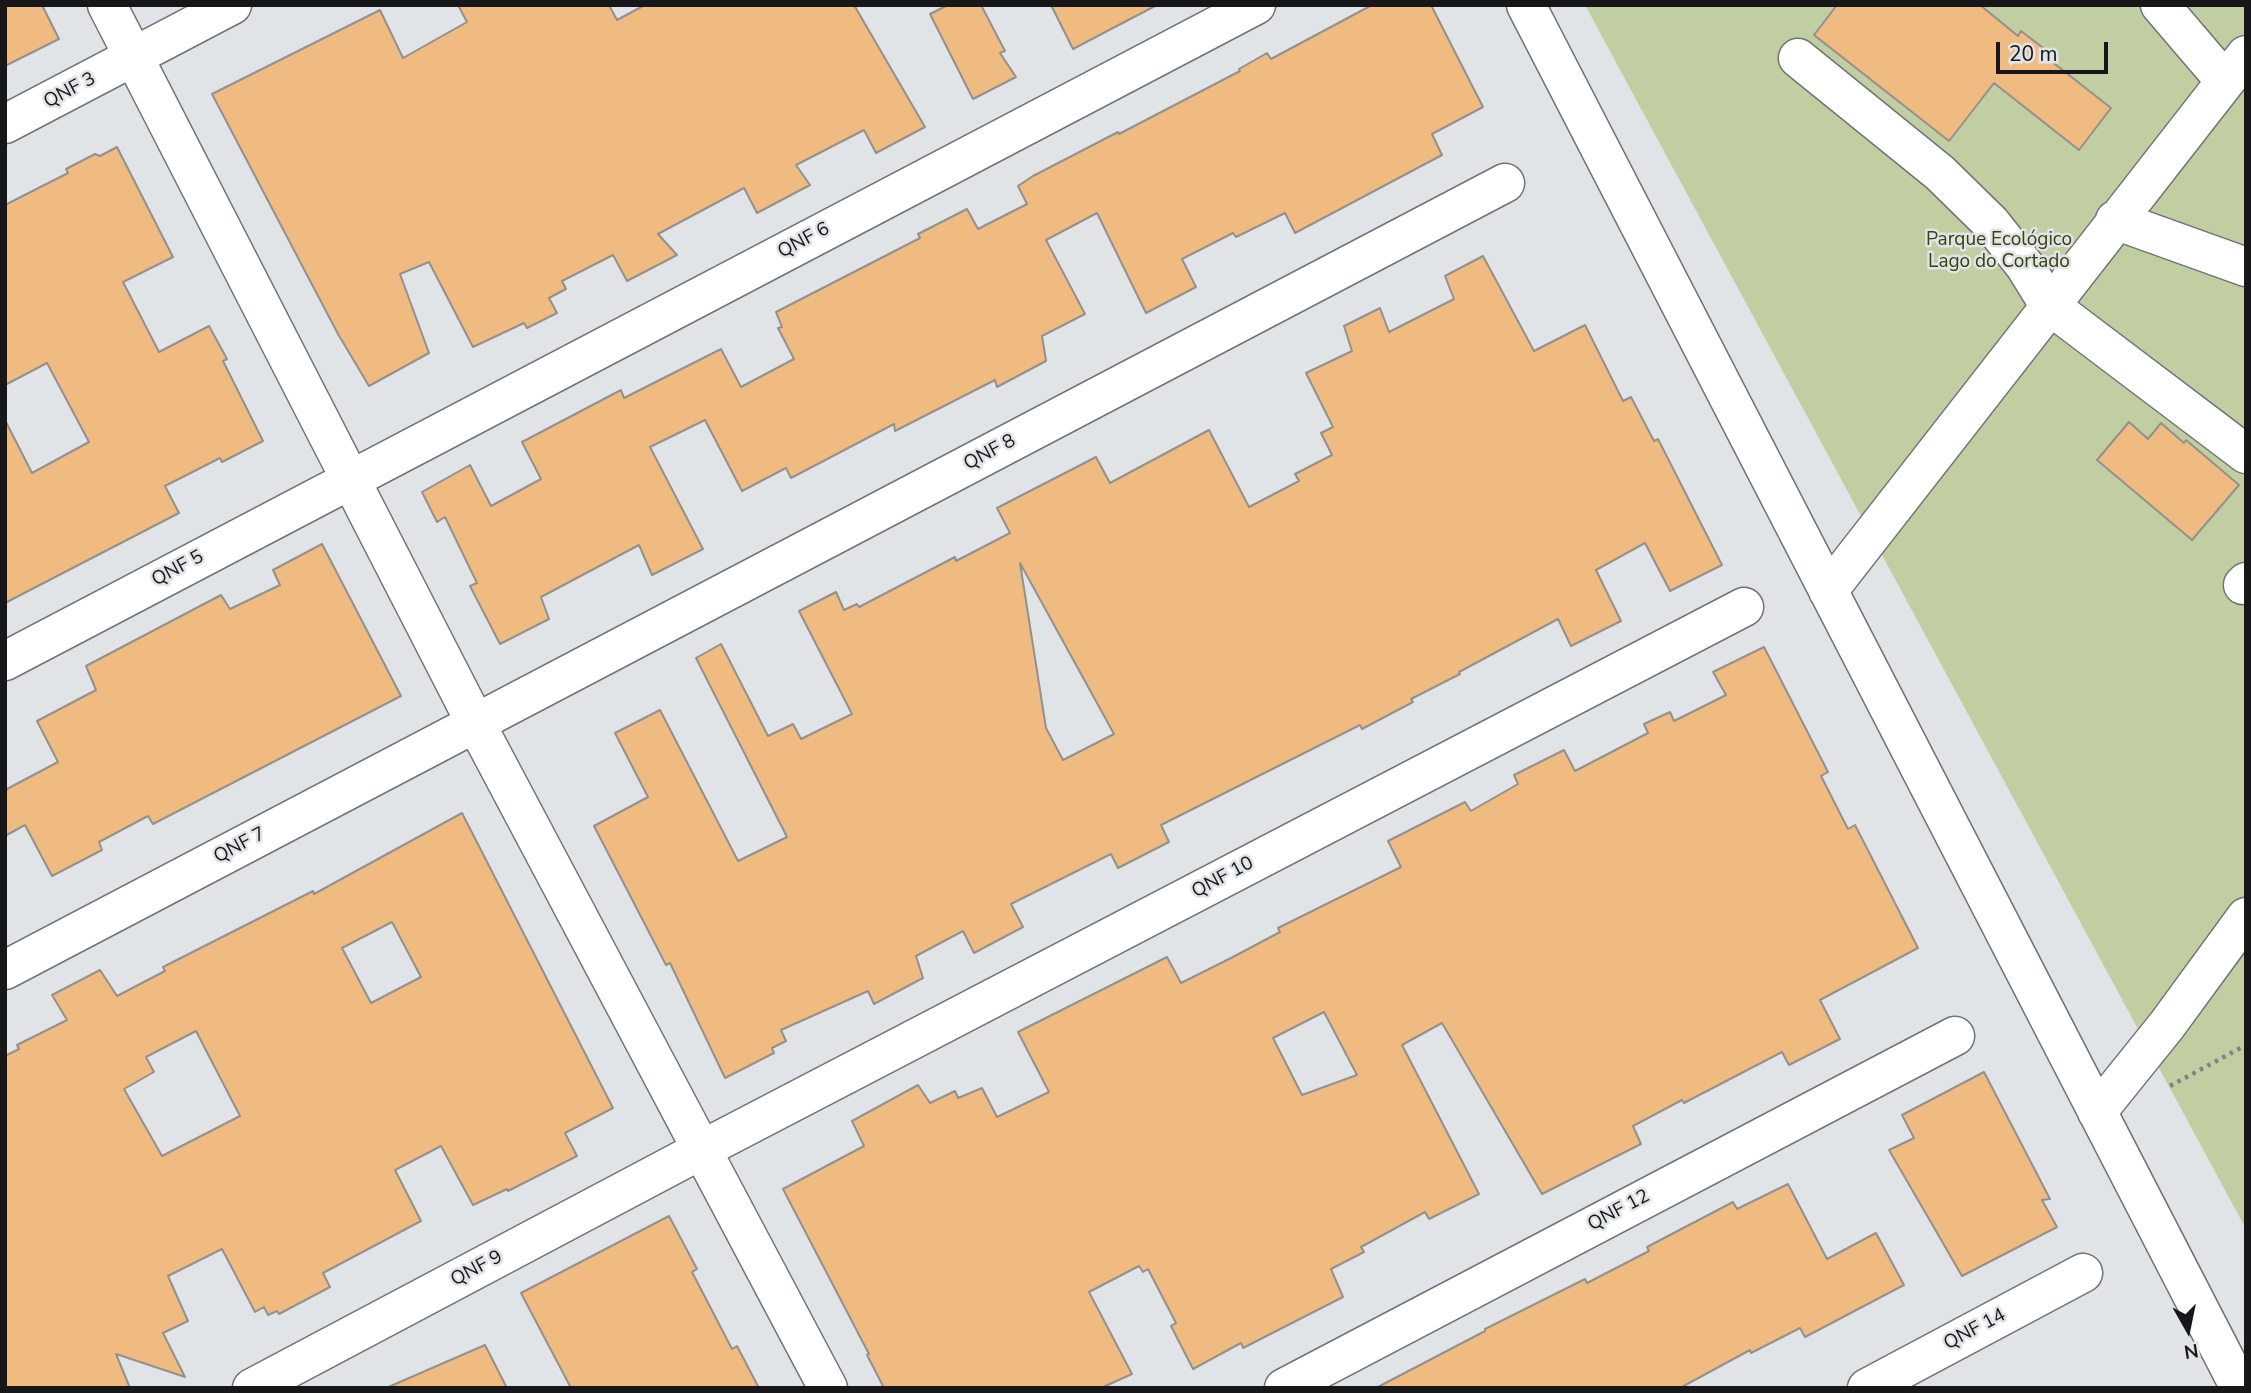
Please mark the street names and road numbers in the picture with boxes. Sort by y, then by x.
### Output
street label: QNF 3 [40,68,100,114]
street label: QNF 6 [774,218,834,264]
street label: QNF 8 [960,430,1020,476]
street label: QNF 5 [148,546,208,592]
street label: QNF 7 [210,823,270,869]
street label: QNF 10 [1188,852,1258,904]
street label: QNF 12 [1584,1185,1654,1237]
street label: QNF 9 [447,1246,507,1292]
street label: QNF 14 [1940,1304,2010,1356]

